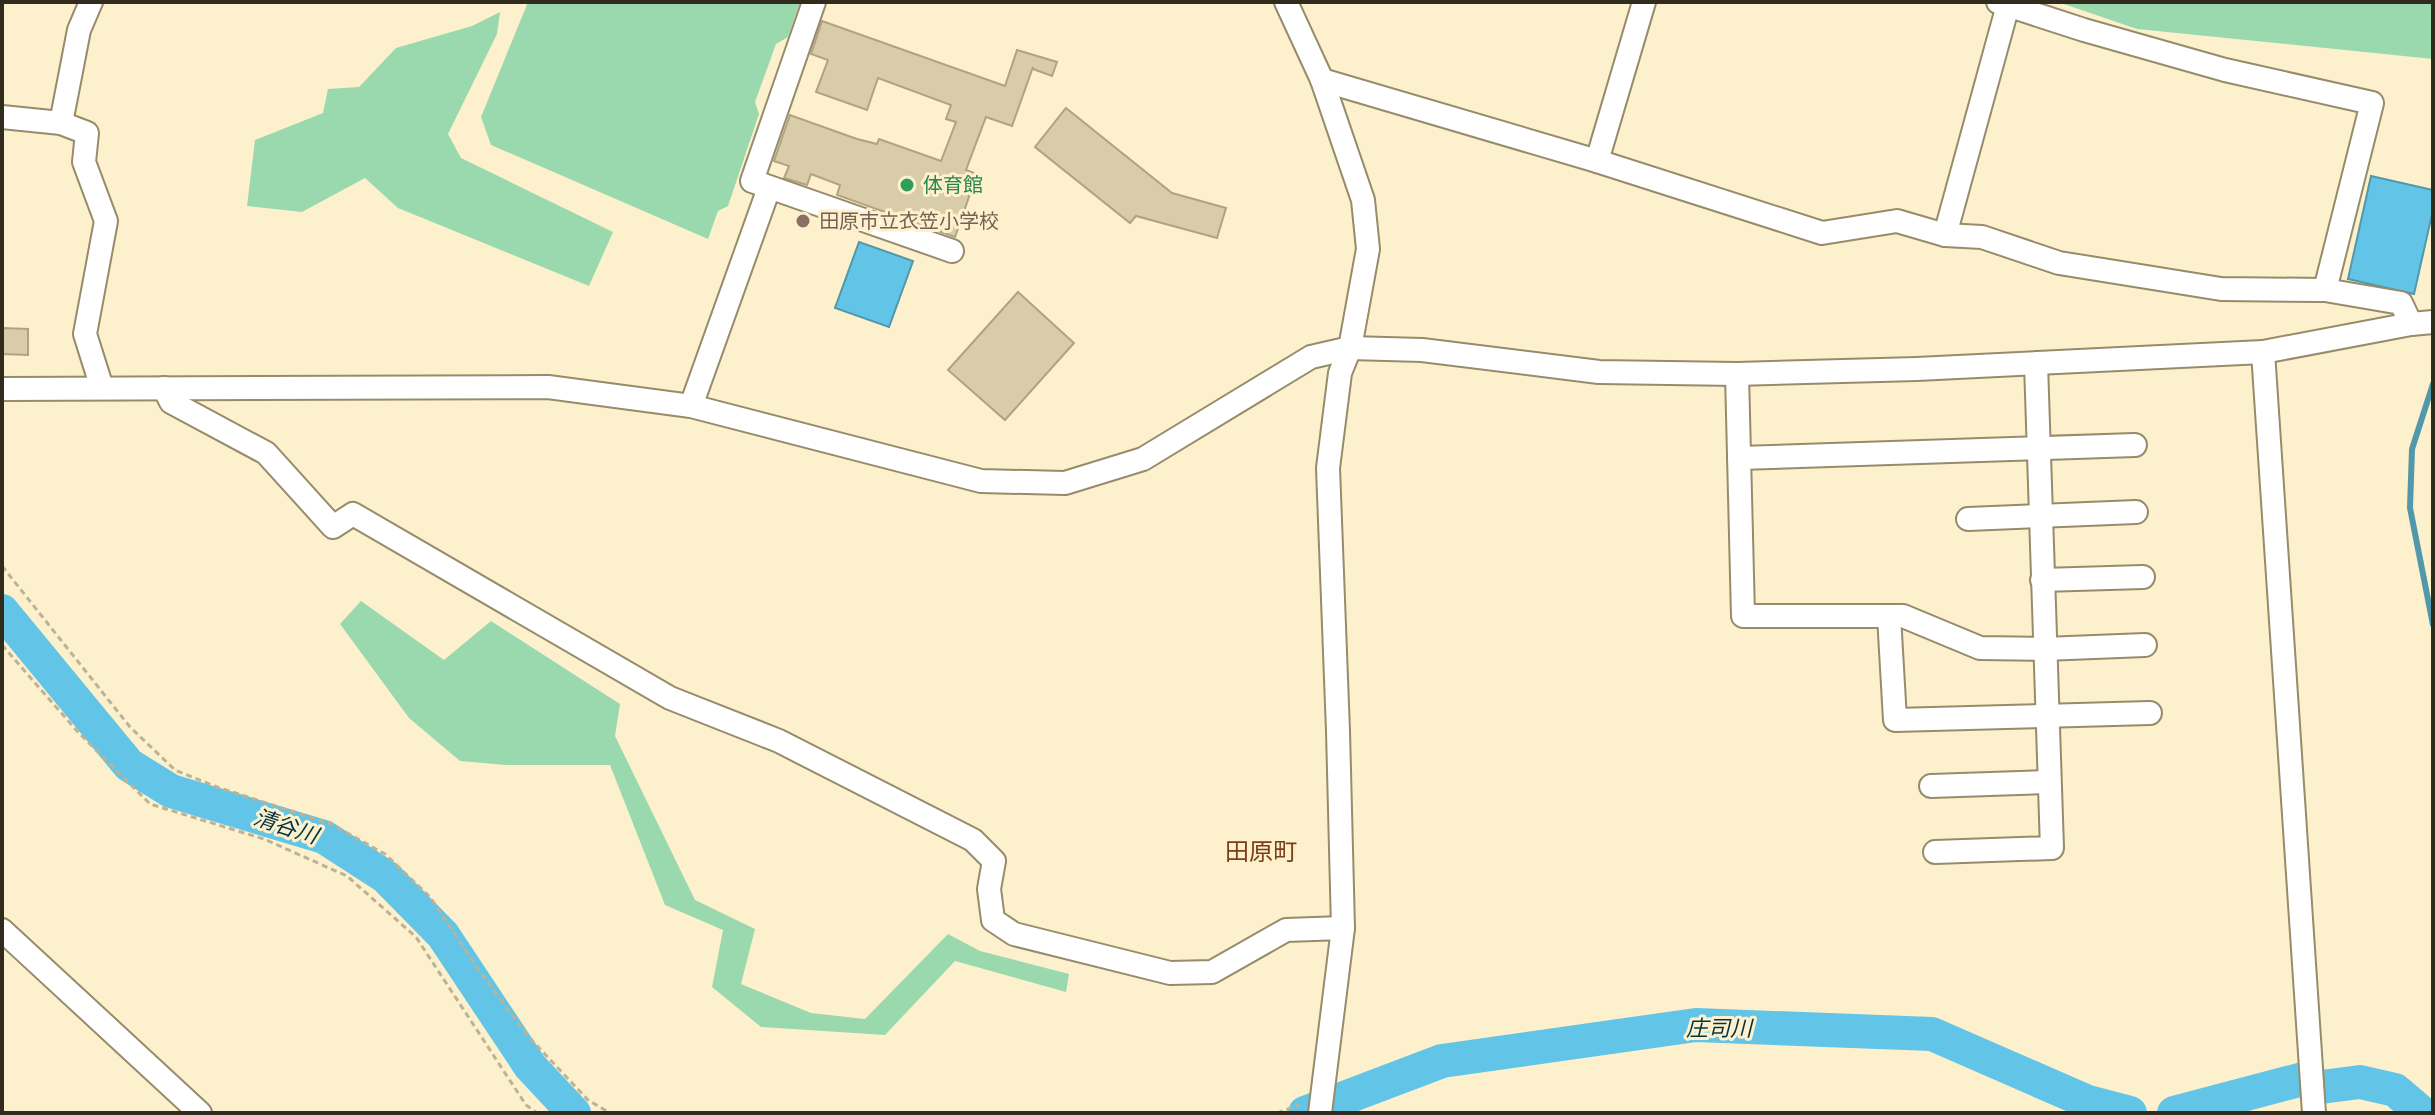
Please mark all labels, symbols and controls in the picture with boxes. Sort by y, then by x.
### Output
place label: 体育館 [923,173,983,197]
marker: 体育館 [898,176,916,194]
place label: 田原市立衣笠小学校 [819,209,999,233]
marker: 田原市立衣笠小学校 [794,212,812,230]
water label: 清谷川 [251,804,323,849]
district label: 田原町 [1225,838,1297,866]
water label: 庄司川 [1686,1016,1754,1041]

